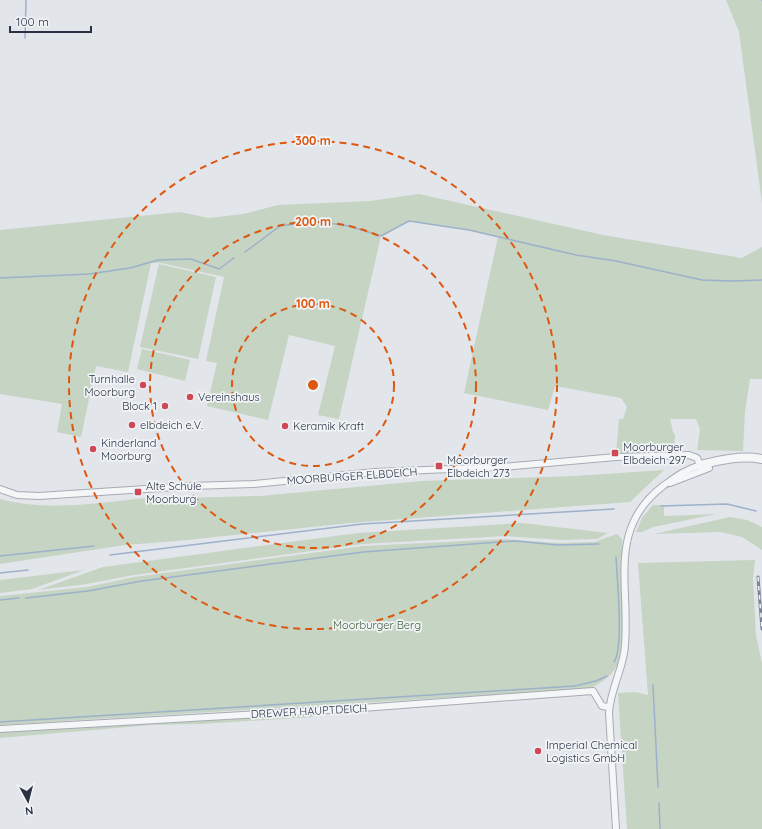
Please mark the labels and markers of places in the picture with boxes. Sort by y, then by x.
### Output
place label: Turnhalle Moorburg [85,372,135,399]
centre of rings [306,378,320,392]
marker: Turnhalle Moorburg [138,380,148,390]
place label: Vereinshaus [198,390,260,404]
marker: Vereinshaus [185,392,195,402]
place label: Block 1 [122,399,157,413]
marker: Block 1 [160,401,170,411]
place label: elbdeich e.V. [140,418,203,432]
place label: Keramik Kraft [293,419,365,433]
marker: elbdeich e.V. [127,420,137,430]
marker: Keramik Kraft [280,421,290,431]
place label: Kinderland Moorburg [101,436,156,463]
place label: Moorburger Elbdeich 297 [623,440,687,467]
marker: Kinderland Moorburg [88,444,98,454]
marker: Moorburger Elbdeich 297 [610,448,620,458]
place label: Moorburger Elbdeich 273 [447,453,510,480]
marker: Moorburger Elbdeich 273 [434,461,444,471]
place label: Alte Schule Moorburg [146,479,202,506]
marker: Alte Schule Moorburg [133,487,143,497]
place label: Imperial Chemical Logistics GmbH [546,738,637,765]
marker: Imperial Chemical Logistics GmbH [533,746,543,756]

